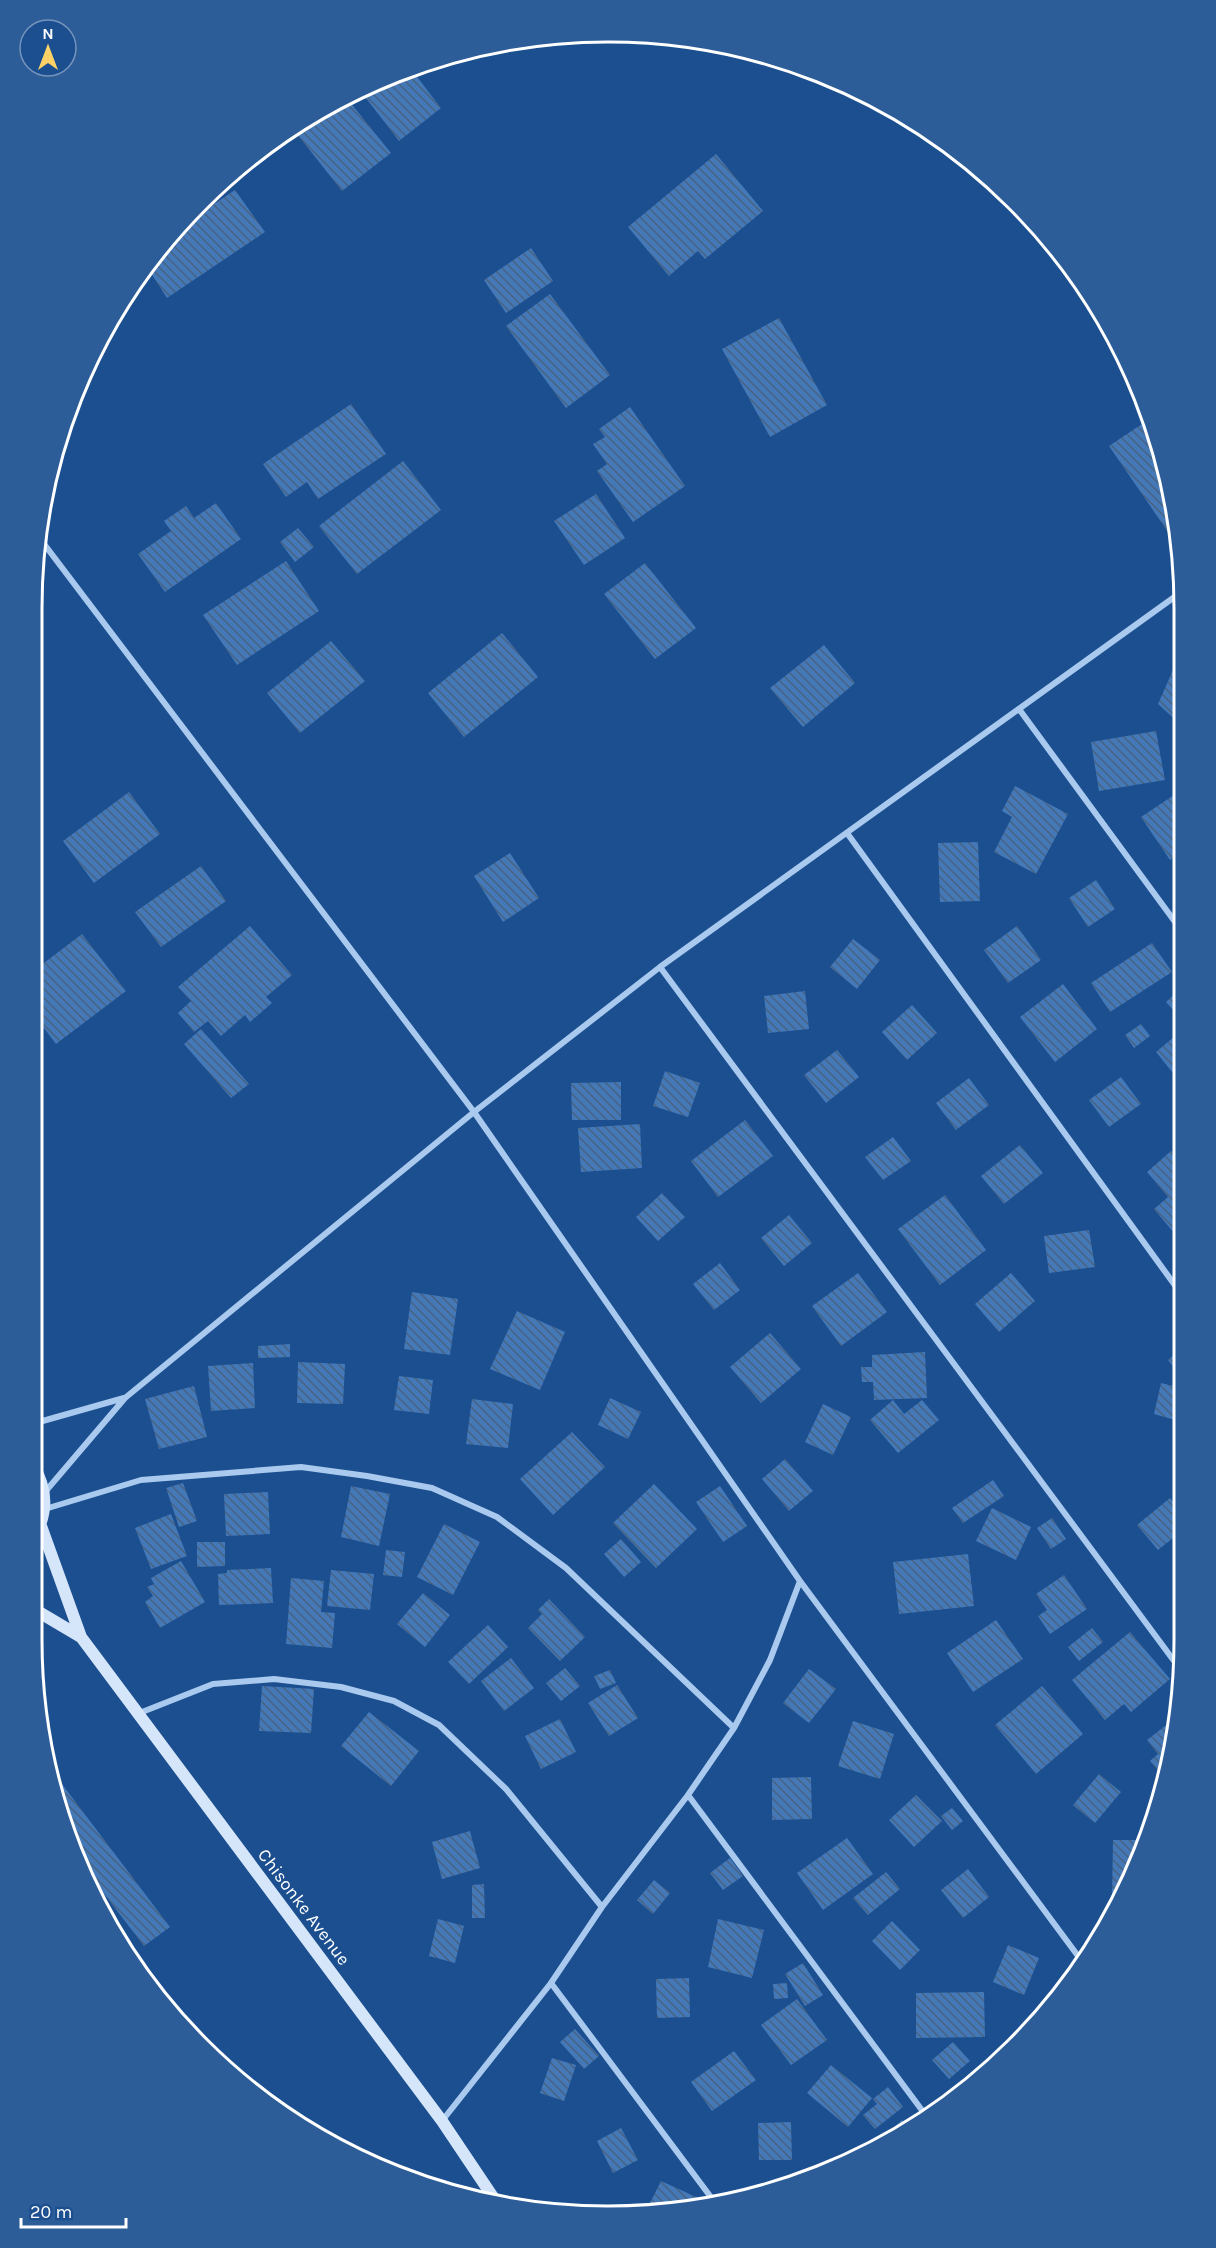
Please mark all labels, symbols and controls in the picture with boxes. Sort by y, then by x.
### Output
north arrow [18,18,78,78]
text: N [42,24,54,43]
street label: Chisonke Avenue [253,1844,355,1970]
scale bar [21,2191,126,2229]
text: 20 m [30,2201,72,2223]

